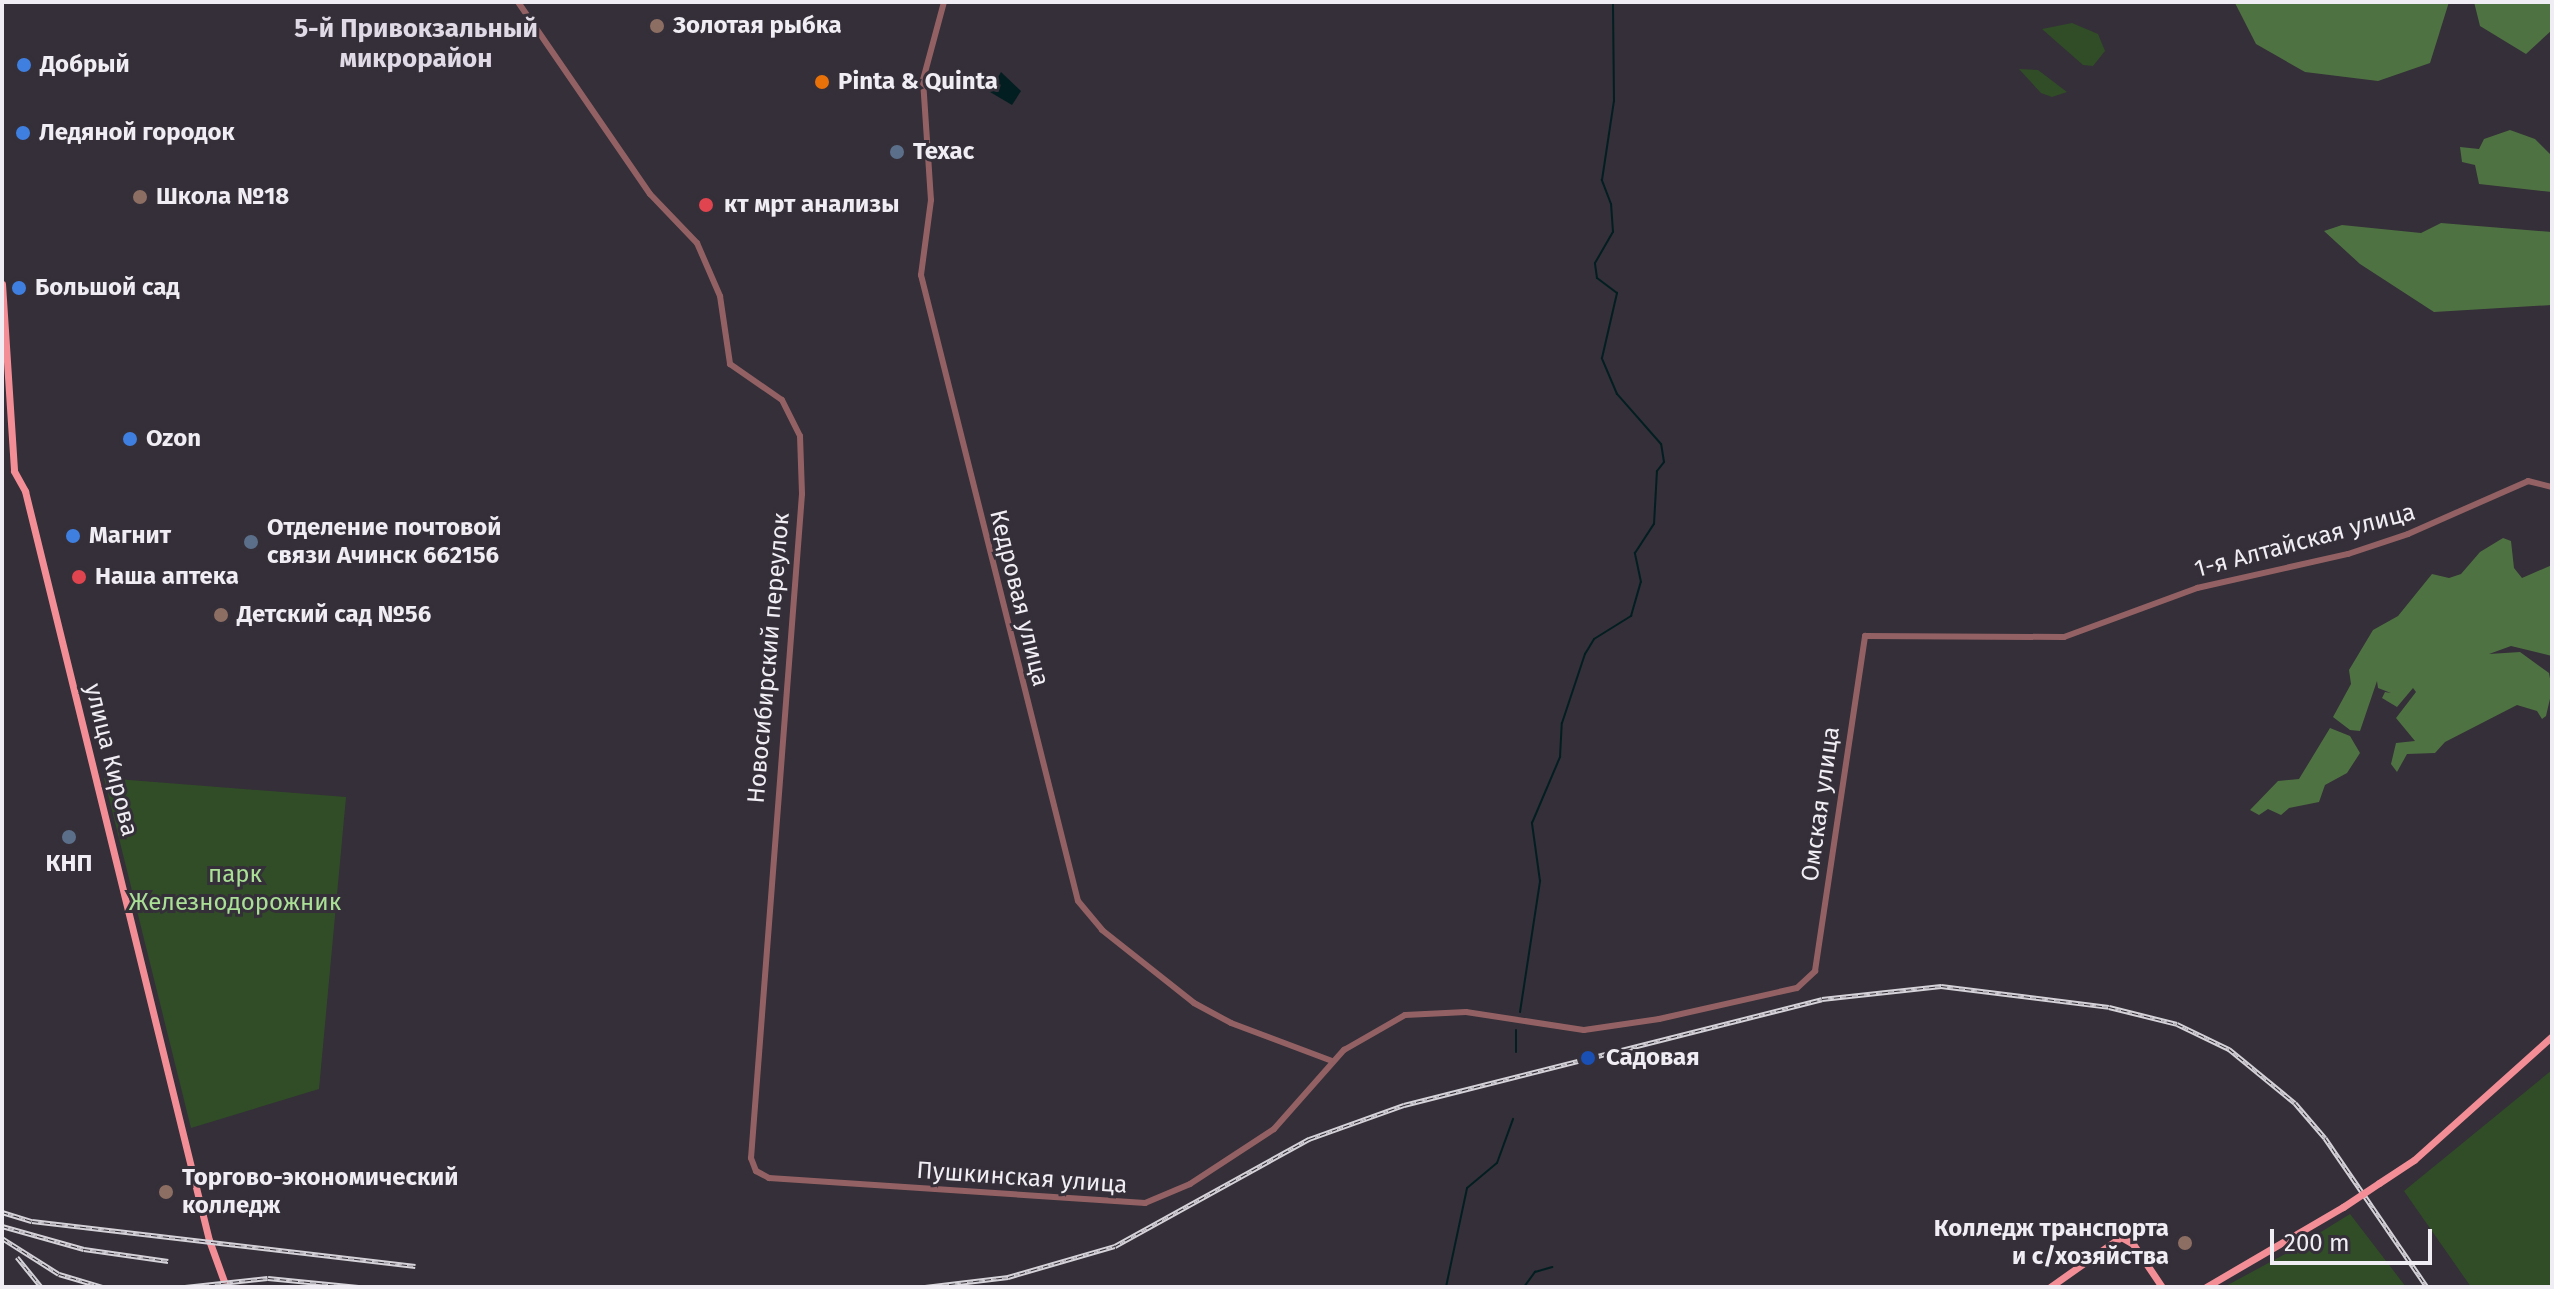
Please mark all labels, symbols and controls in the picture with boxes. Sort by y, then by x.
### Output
place label: Золотая рыбка [673,12,842,40]
district label: 5-й Привокзальный микрорайон [294,13,538,74]
marker: Золотая рыбка [648,17,666,35]
place label: Добрый [40,51,130,79]
marker: Добрый [15,56,33,74]
place label: Pinta & Quinta [838,68,998,96]
marker: Pinta & Quinta [813,73,831,91]
place label: Ледяной городок [39,119,235,147]
marker: Ледяной городок [14,124,32,142]
place label: Техас [913,138,974,166]
marker: Техас [888,143,906,161]
place label: Школа №18 [156,183,289,211]
marker: Школа №18 [131,188,149,206]
place label: кт мрт анализы [724,191,899,219]
marker: кт мрт анализы [695,194,717,216]
place label: Большой сад [35,274,180,302]
marker: Большой сад [10,279,28,297]
place label: Ozon [146,425,201,453]
marker: Ozon [121,430,139,448]
street label: 1-я Алтайская улица [2192,498,2418,584]
street label: Кедровая улица [983,507,1055,689]
street label: Новосибирский переулок [742,511,796,805]
place label: Отделение почтовой связи Ачинск 662156 [267,514,501,570]
place label: Магнит [89,522,171,550]
marker: Магнит [64,527,82,545]
marker: Отделение почтовой связи Ачинск 662156 [242,533,260,551]
place label: Наша аптека [95,563,239,591]
marker: Наша аптека [70,568,88,586]
place label: Детский сад №56 [237,601,431,629]
marker: Детский сад №56 [212,606,230,624]
street label: улица Кирова [78,681,144,839]
street label: Омская улица [1796,725,1846,883]
marker: КНП [60,828,78,846]
place label: КНП [46,850,92,878]
park label: парк Железнодорожник [129,861,341,917]
place label: Садовая [1606,1044,1700,1072]
marker: Садовая [1577,1047,1599,1069]
street label: Пушкинская улица [916,1156,1128,1200]
place label: Торгово-экономический колледж [182,1164,458,1220]
marker: Торгово-экономический колледж [157,1183,175,1201]
scale bar [2274,1213,2436,1263]
place label: Колледж транспорта и с/хозяйства [1934,1215,2169,1271]
text: 200 m [2284,1229,2350,1257]
marker: Колледж транспорта и с/хозяйства [2176,1234,2194,1252]

